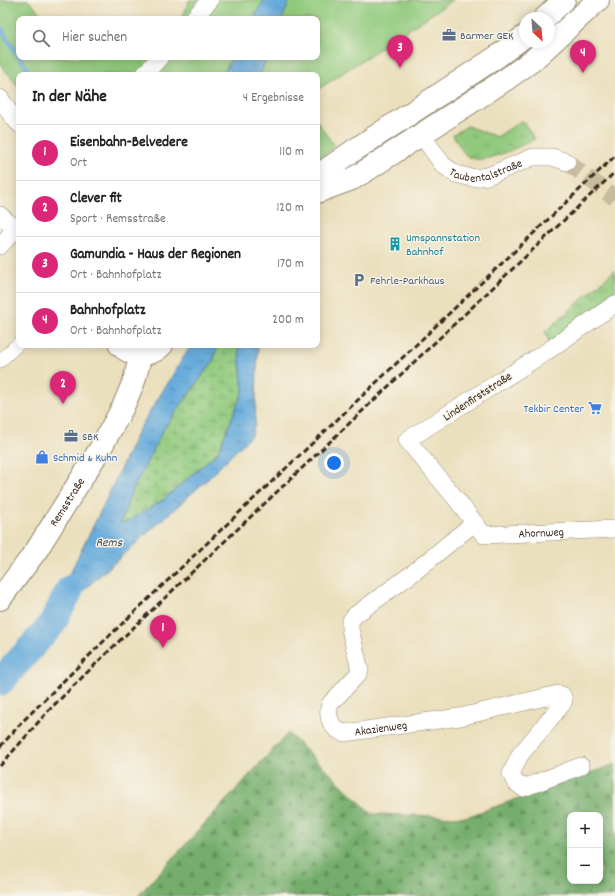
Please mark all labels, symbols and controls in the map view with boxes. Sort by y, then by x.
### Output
north arrow [519,12,555,48]
search box [16,16,320,60]
icon: search [30,27,52,49]
text: Hier suchen [62,27,127,49]
office icon: Barmer GEK [441,27,457,43]
place label: Barmer GEK [460,28,514,45]
pin: 3 [387,35,413,68]
pin: 4 [570,40,596,73]
text: In der Nähe [32,86,107,110]
text: 4 Ergebnisse [243,89,304,108]
text: Eisenbahn-Belvedere [70,132,188,154]
text: 1 [44,143,46,162]
text: 110 m [279,143,304,162]
text: Ort [70,154,87,173]
street label: Taubentalstraße [445,155,525,188]
text: Clever fit [70,188,122,210]
text: 2 [42,199,48,218]
text: 120 m [276,199,304,218]
text: Sport · Remsstraße [70,210,166,229]
place label: Umspannstation Bahnhof [406,230,480,261]
building icon: Umspannstation Bahnhof [387,236,403,252]
text: Gamundia - Haus der Regionen [70,244,241,266]
text: 3 [42,255,48,274]
text: 170 m [277,255,304,274]
text: Ort · Bahnhofplatz [70,266,161,285]
parking icon: Fehrle-Parkhaus [351,272,367,288]
place label: Fehrle-Parkhaus [370,273,445,290]
text: Bahnhofplatz [70,300,146,322]
text: 4 [42,311,48,330]
text: 200 m [272,311,304,330]
text: Ort · Bahnhofplatz [70,322,161,341]
street label: Lindenfirststraße [440,369,516,426]
pin: 2 [50,371,76,404]
supermarket icon: Tekbir Center [587,400,603,416]
place label: Tekbir Center [523,401,585,418]
office icon: SBK [63,428,79,444]
place label: SBK [82,429,99,446]
shop icon: Schmid & Kuhn [34,449,50,465]
place label: Schmid & Kuhn [53,450,118,467]
your location [324,453,344,473]
street label: Remsstraße [46,475,90,530]
street label: Ahornweg [518,524,564,543]
water label: Rems [96,534,123,553]
pin: 1 [150,615,176,648]
street label: Akazienweg [353,717,408,741]
map controls [567,812,603,884]
button: + [567,812,603,848]
button: − [567,848,603,884]

